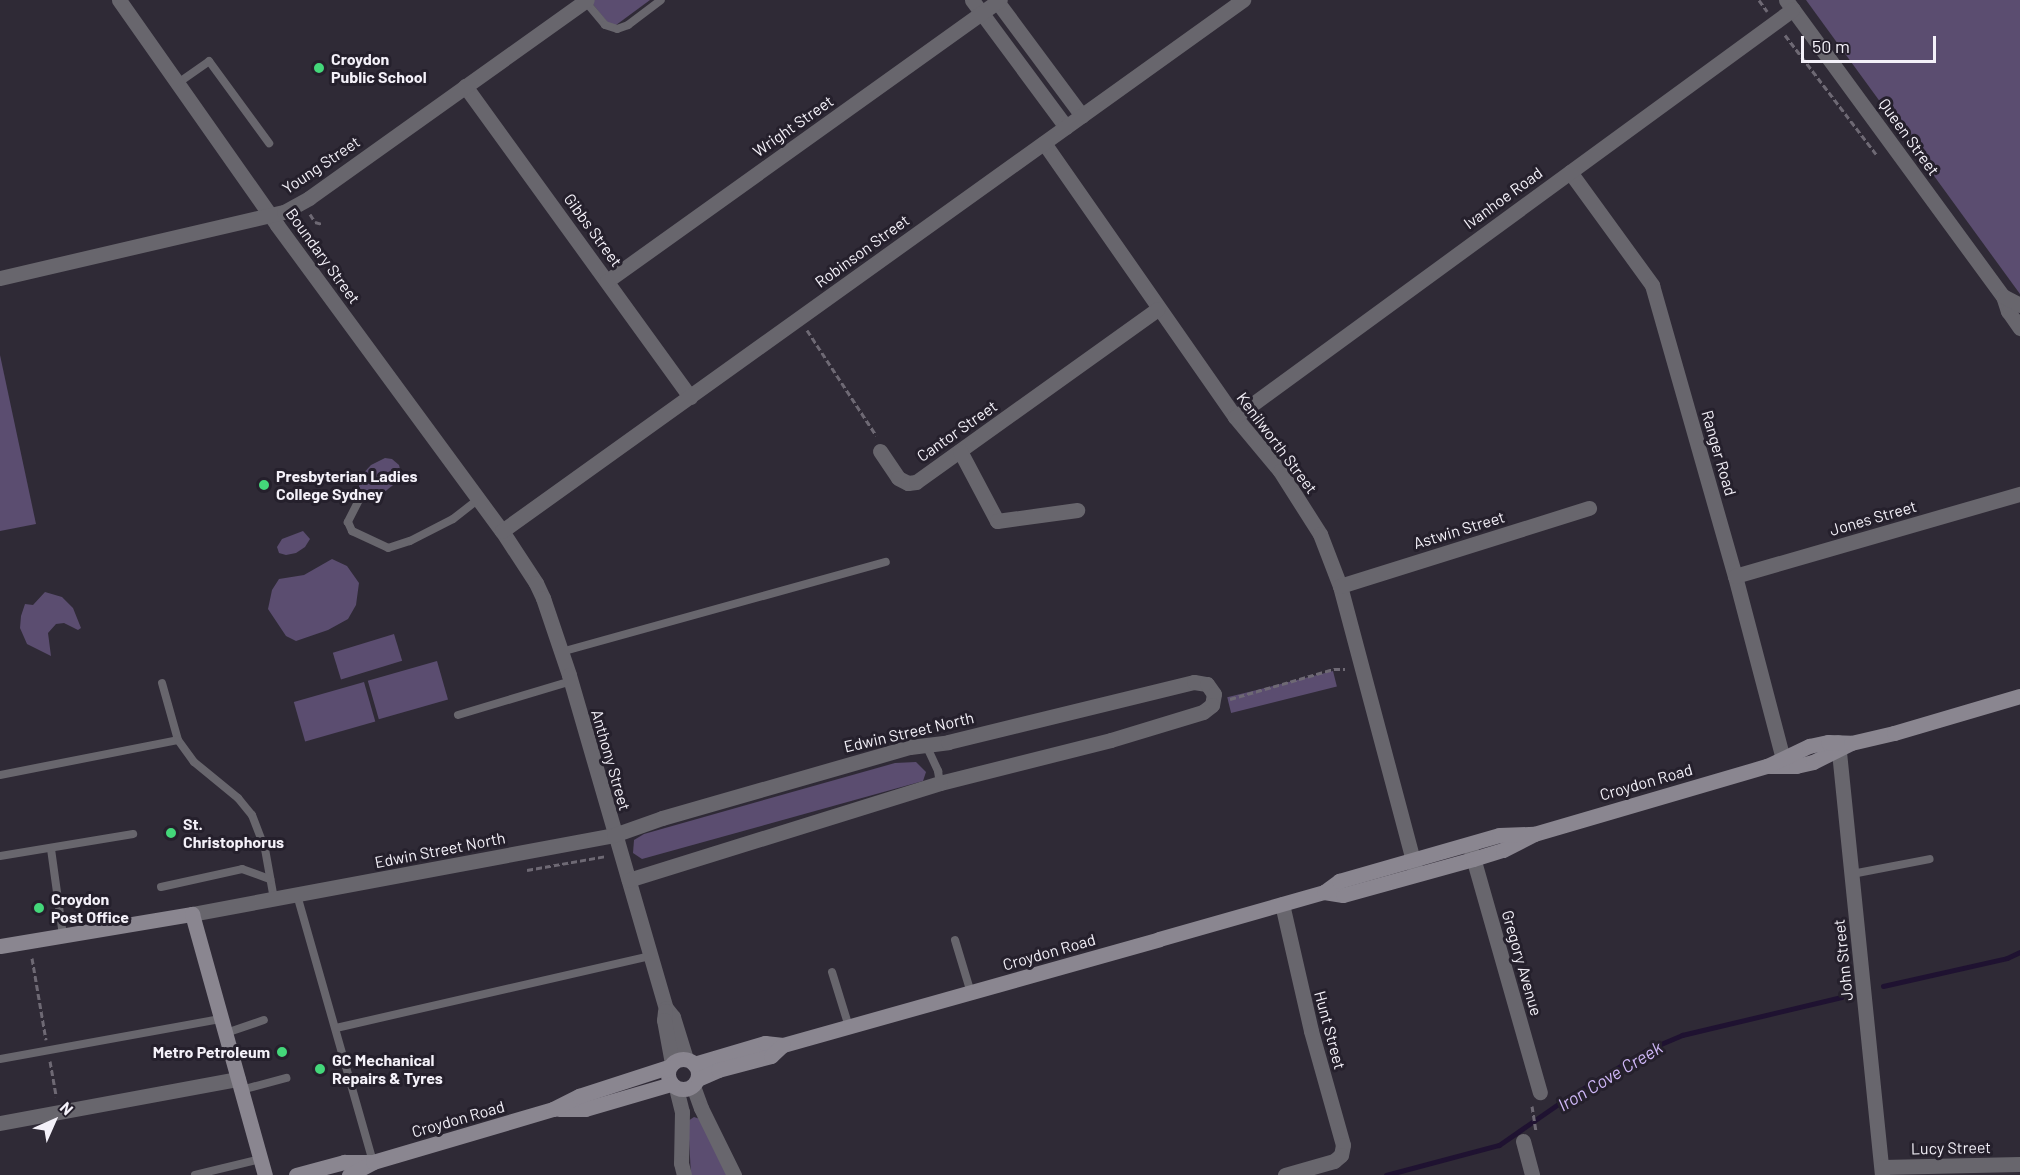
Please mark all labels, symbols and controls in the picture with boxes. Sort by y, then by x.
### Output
scale bar [1804,24,1939,62]
text: 50 m [1812,35,1850,57]
place label: Croydon Public School [331,49,427,87]
marker: Croydon Public School [312,61,326,75]
street label: Wright Street [749,91,837,161]
street label: Queen Street [1875,95,1943,179]
street label: Young Street [279,132,363,198]
street label: Ivanhoe Road [1460,163,1546,233]
street label: Gibbs Street [560,190,626,270]
street label: Boundary Street [282,205,364,307]
street label: Robinson Street [811,210,913,292]
street label: Kenilworth Street [1233,389,1321,497]
street label: Cantor Street [913,396,1001,466]
street label: Ranger Road [1698,408,1740,498]
place label: Presbyterian Ladies College Sydney [276,466,418,504]
marker: Presbyterian Ladies College Sydney [257,478,271,492]
street label: Jones Street [1827,496,1919,540]
street label: Astwin Street [1411,507,1507,553]
street label: Anthony Street [587,707,635,813]
street label: Edwin Street North [842,708,976,756]
street label: Croydon Road [1597,760,1695,804]
place label: St. Christophorus [183,814,284,852]
marker: St. Christophorus [164,826,178,840]
street label: Edwin Street North [373,828,507,872]
place label: Croydon Post Office [51,889,129,927]
marker: Croydon Post Office [32,901,46,915]
street label: Gregory Avenue [1498,908,1546,1018]
street label: John Street [1829,918,1857,1002]
street label: Croydon Road [1000,930,1098,974]
street label: Hunt Street [1310,989,1350,1071]
water label: Iron Cove Creek [1554,1036,1666,1116]
place label: Metro Petroleum [153,1042,270,1062]
marker: Metro Petroleum [275,1045,289,1059]
place label: GC Mechanical Repairs & Tyres [332,1050,443,1088]
marker: GC Mechanical Repairs & Tyres [313,1062,327,1076]
north arrow [24,1091,84,1151]
text: N [57,1097,78,1118]
street label: Croydon Road [409,1097,507,1141]
street label: Lucy Street [1911,1138,1991,1158]

